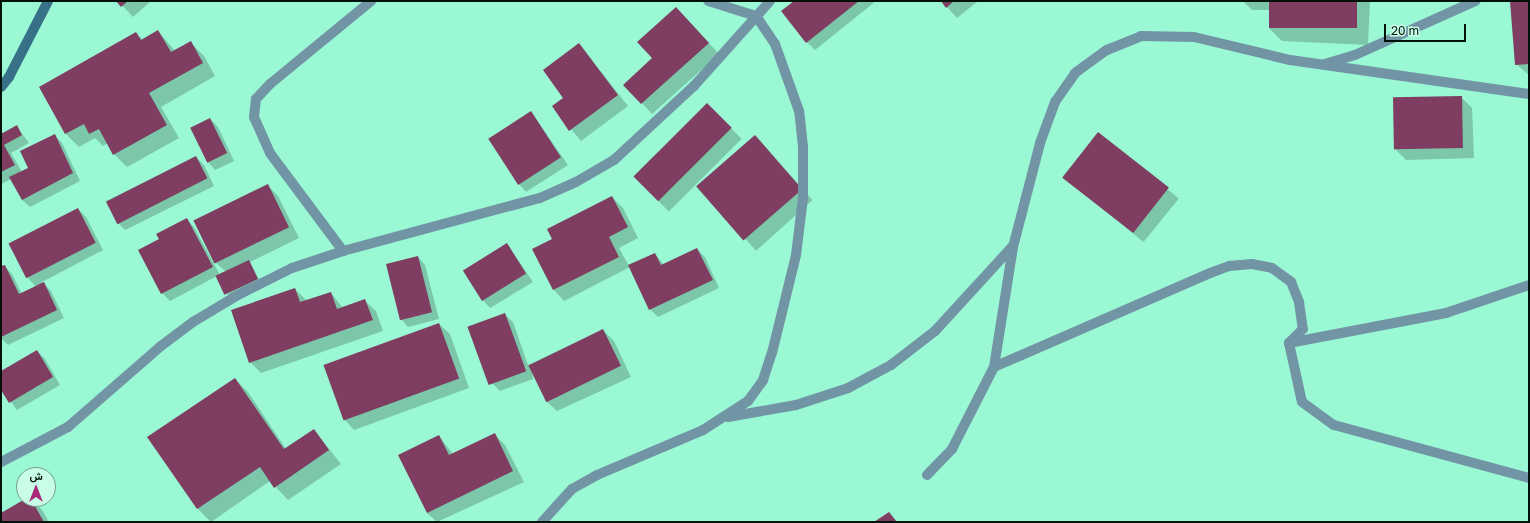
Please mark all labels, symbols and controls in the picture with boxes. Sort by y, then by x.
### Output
scale bar [1386,16,1468,42]
text: 20 m [1391,23,1419,38]
north arrow [16,467,56,507]
text: ش [29,469,43,482]

